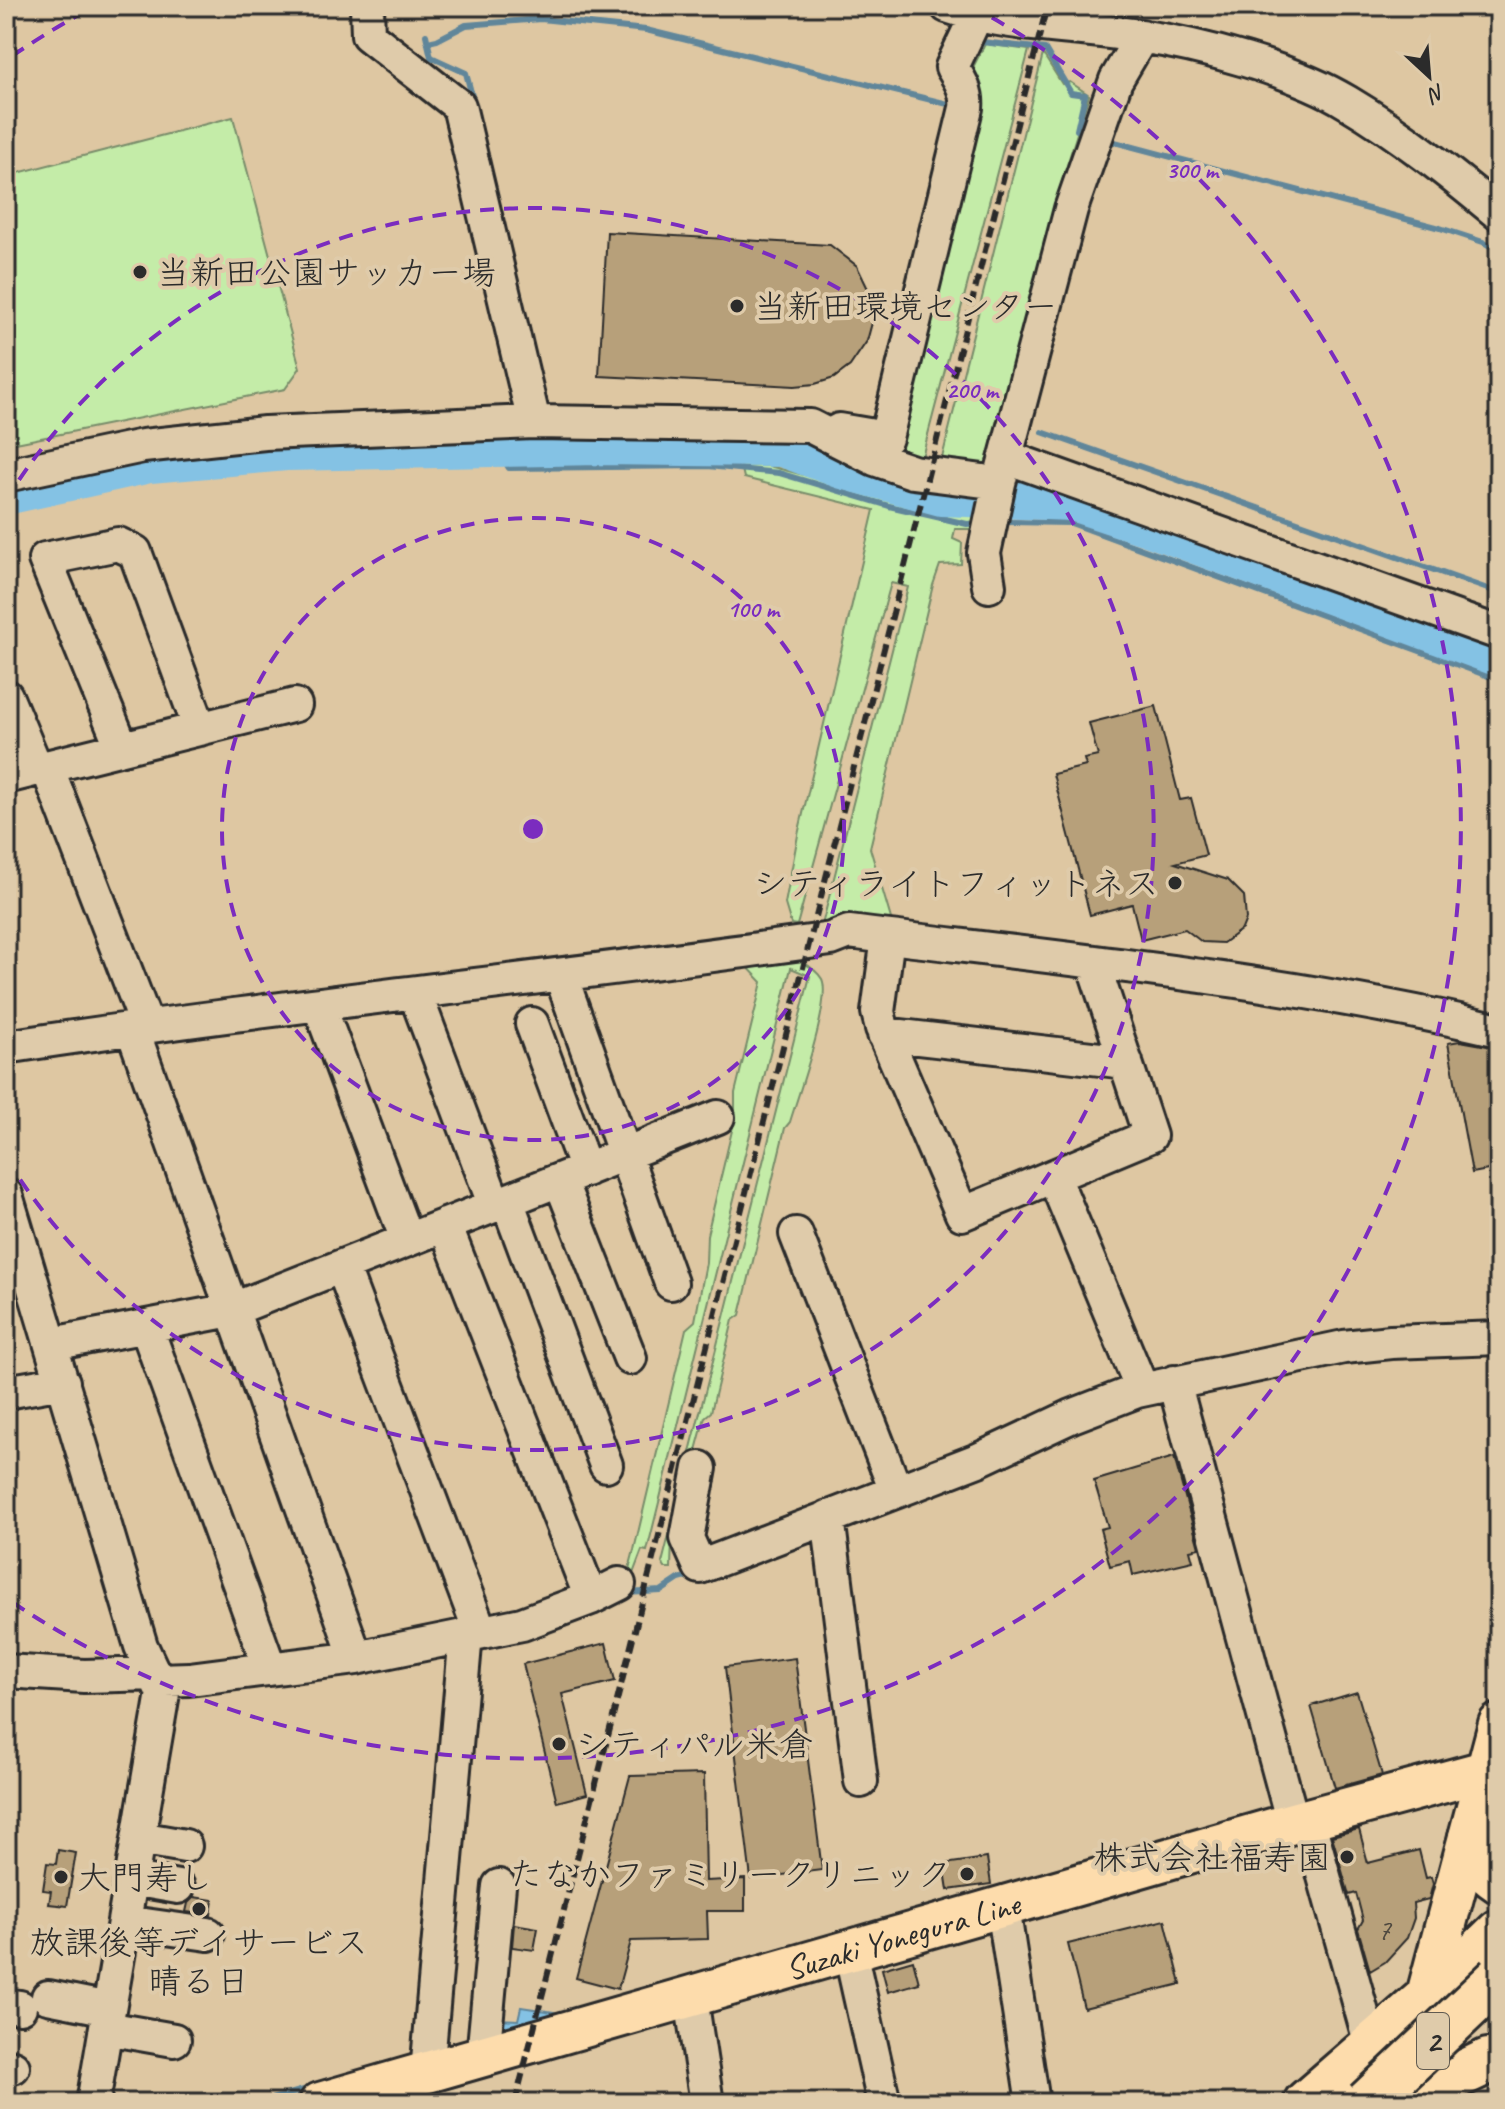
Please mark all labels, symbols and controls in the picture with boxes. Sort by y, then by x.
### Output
north arrow [1389,36,1469,116]
text: N [1422,78,1450,110]
text: 300 m [1166,155,1220,185]
place label: 当新田公園サッカー場 [156,251,496,294]
marker: 当新田公園サッカー場 [131,263,149,281]
place label: 当新田環境センター [753,285,1058,328]
marker: 当新田環境センター [728,297,746,315]
text: 200 m [946,375,1000,405]
text: 100 m [727,594,781,624]
centre of rings [519,815,547,843]
place label: シティライトフィットネス [753,862,1159,905]
marker: シティライトフィットネス [1166,874,1184,892]
place label: シティパル米倉 [575,1723,813,1766]
marker: シティパル米倉 [550,1735,568,1753]
place label: 株式会社福寿園 [1093,1836,1331,1879]
marker: 株式会社福寿園 [1338,1848,1356,1866]
place label: たなかファミリークリニック [509,1853,951,1896]
place label: 大門寿し [77,1856,213,1899]
marker: たなかファミリークリニック [958,1865,976,1883]
marker: 大門寿し [52,1868,70,1886]
street label: Suzaki Yonegura Line [780,1881,1026,1989]
marker: 放課後等デイサービス 晴る日 [190,1900,208,1918]
house number: 7 [1377,1910,1392,1948]
place label: 放課後等デイサービス 晴る日 [30,1921,368,2003]
road number: 2 [1417,2013,1449,2069]

